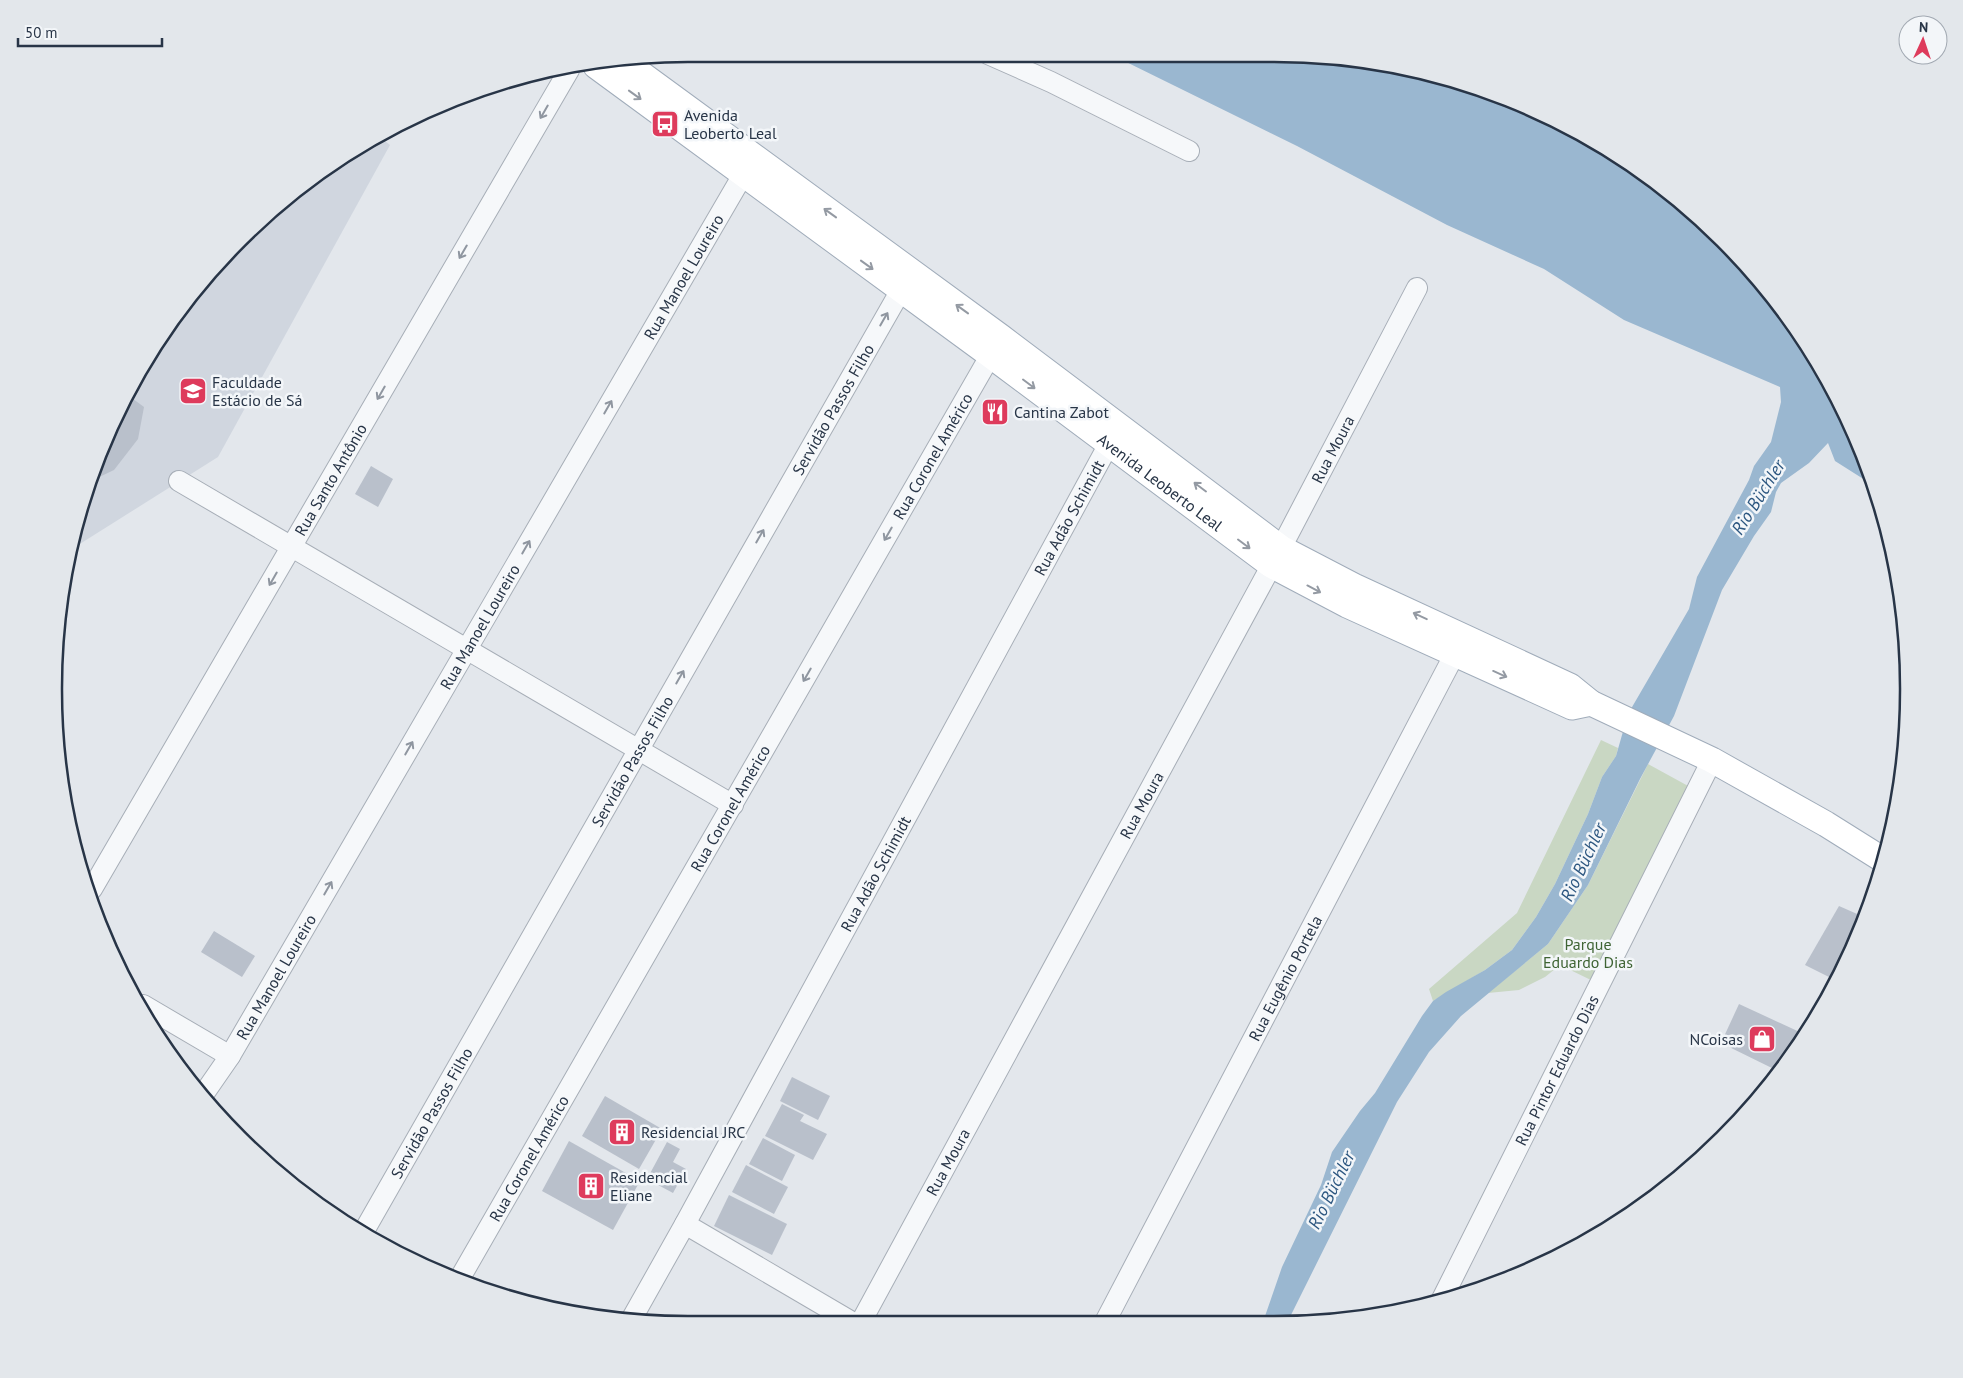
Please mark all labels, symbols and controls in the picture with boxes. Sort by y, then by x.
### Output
scale bar [18,15,161,47]
north arrow [1898,15,1948,65]
text: N [1919,18,1929,36]
text: 50 m [25,23,58,42]
one-way arrow [628,90,642,100]
one-way arrow [539,104,549,118]
place label: Avenida Leoberto Leal [684,105,777,143]
bus stop icon: Avenida Leoberto Leal [650,109,680,139]
one-way arrow [823,208,837,218]
street label: Rua Manoel Loureiro [639,211,728,343]
one-way arrow [457,245,467,259]
one-way arrow [860,260,874,270]
one-way arrow [955,304,969,314]
one-way arrow [880,312,890,326]
street label: Servidão Passos Filho [788,340,878,478]
place label: Faculdade Estácio de Sá [212,372,302,410]
school or university icon: Faculdade Estácio de Sá [178,376,208,406]
one-way arrow [1022,379,1036,389]
one-way arrow [376,385,386,400]
street label: Rua Coronel Américo [888,389,977,523]
restaurant icon: Cantina Zabot [980,397,1010,427]
one-way arrow [603,399,613,414]
place label: Cantina Zabot [1014,402,1109,422]
street label: Rua Moura [1307,412,1359,486]
street label: Rua Santo Antônio [290,420,371,539]
street label: Avenida Leoberto Leal [1094,429,1227,536]
water label: Rio Büchler [1726,454,1791,539]
street label: Rua Adão Schimidt [1029,456,1109,579]
one-way arrow [1194,482,1207,493]
one-way arrow [883,527,893,542]
one-way arrow [756,529,766,543]
one-way arrow [1237,539,1251,549]
one-way arrow [522,540,532,555]
street label: Rua Manoel Loureiro [436,561,524,693]
one-way arrow [268,571,278,586]
one-way arrow [1306,585,1321,594]
one-way arrow [1413,611,1428,620]
one-way arrow [802,668,812,682]
one-way arrow [675,670,685,684]
one-way arrow [1492,670,1507,680]
street label: Servidão Passos Filho [587,692,677,830]
one-way arrow [405,741,415,756]
street label: Rua Coronel Américo [686,741,774,875]
street label: Rua Moura [1115,768,1168,842]
street label: Rua Adão Schimidt [836,812,915,935]
water label: Rio Büchler [1555,818,1612,905]
one-way arrow [323,882,333,896]
street label: Rua Manoel Loureiro [232,911,320,1043]
street label: Rua Eugênio Portela [1244,912,1326,1044]
park label: Parque Eduardo Dias [1543,934,1633,972]
street label: Rua Pintor Eduardo Dias [1511,991,1603,1149]
shop icon: NCoisas [1747,1024,1777,1054]
place label: NCoisas [1689,1029,1743,1049]
street label: Servidão Passos Filho [386,1044,477,1182]
street label: Rua Coronel Américo [485,1092,573,1225]
building icon: Residencial JRC [607,1117,637,1147]
place label: Residencial JRC [641,1122,745,1142]
street label: Rua Moura [921,1125,974,1199]
water label: Rio Büchler [1302,1146,1360,1233]
place label: Residencial Eliane [610,1167,688,1205]
building icon: Residencial Eliane [576,1171,606,1201]

